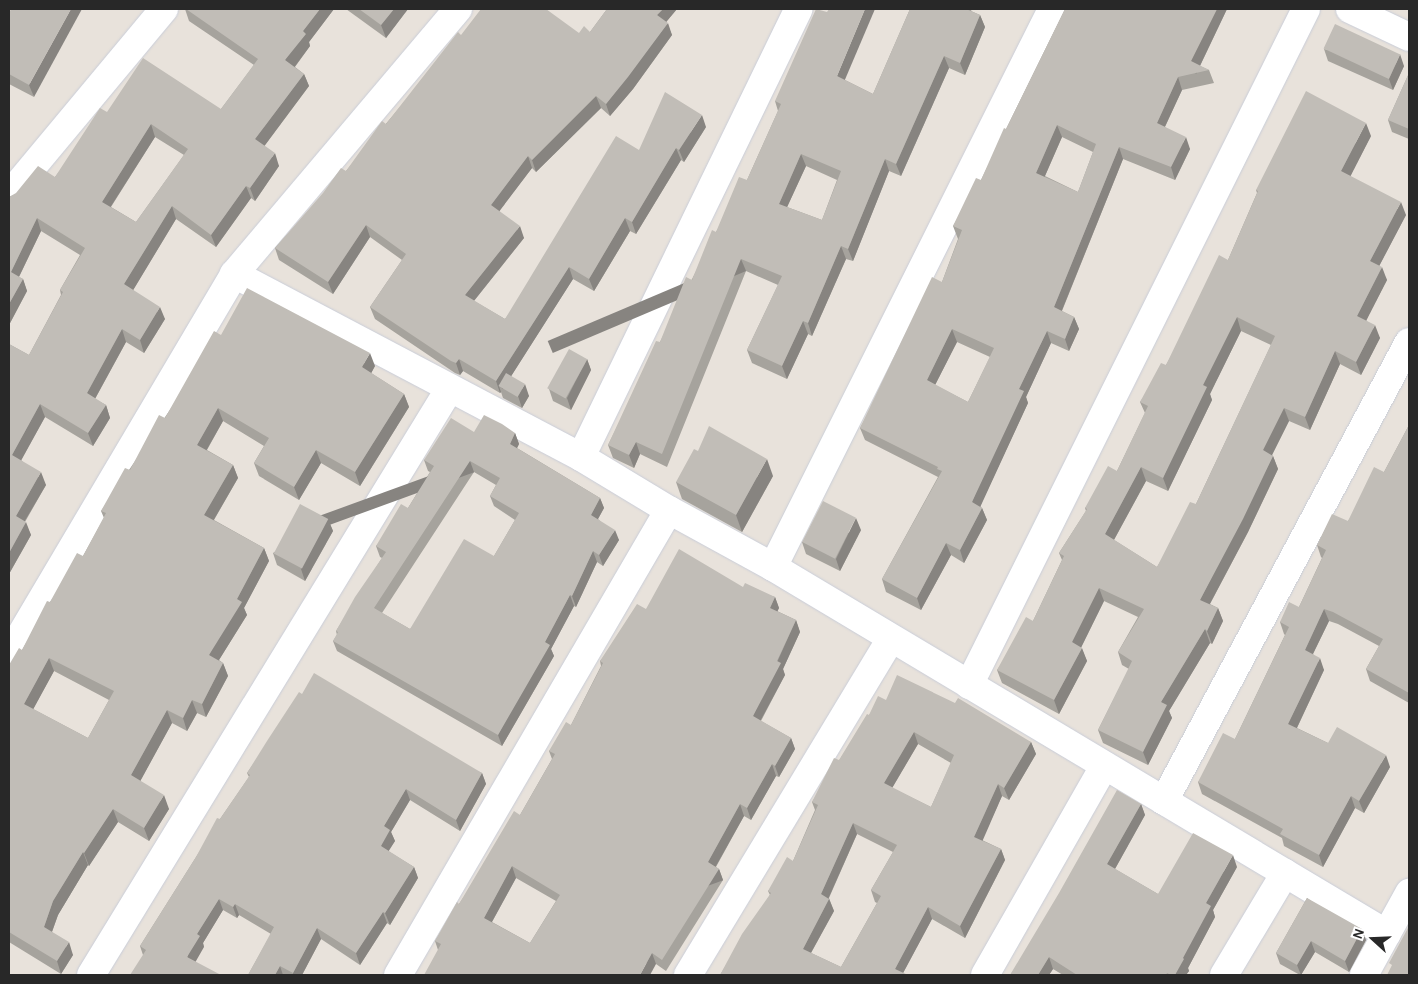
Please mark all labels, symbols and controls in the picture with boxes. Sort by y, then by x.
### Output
north arrow [1348,914,1398,964]
text: N [1349,926,1368,941]

